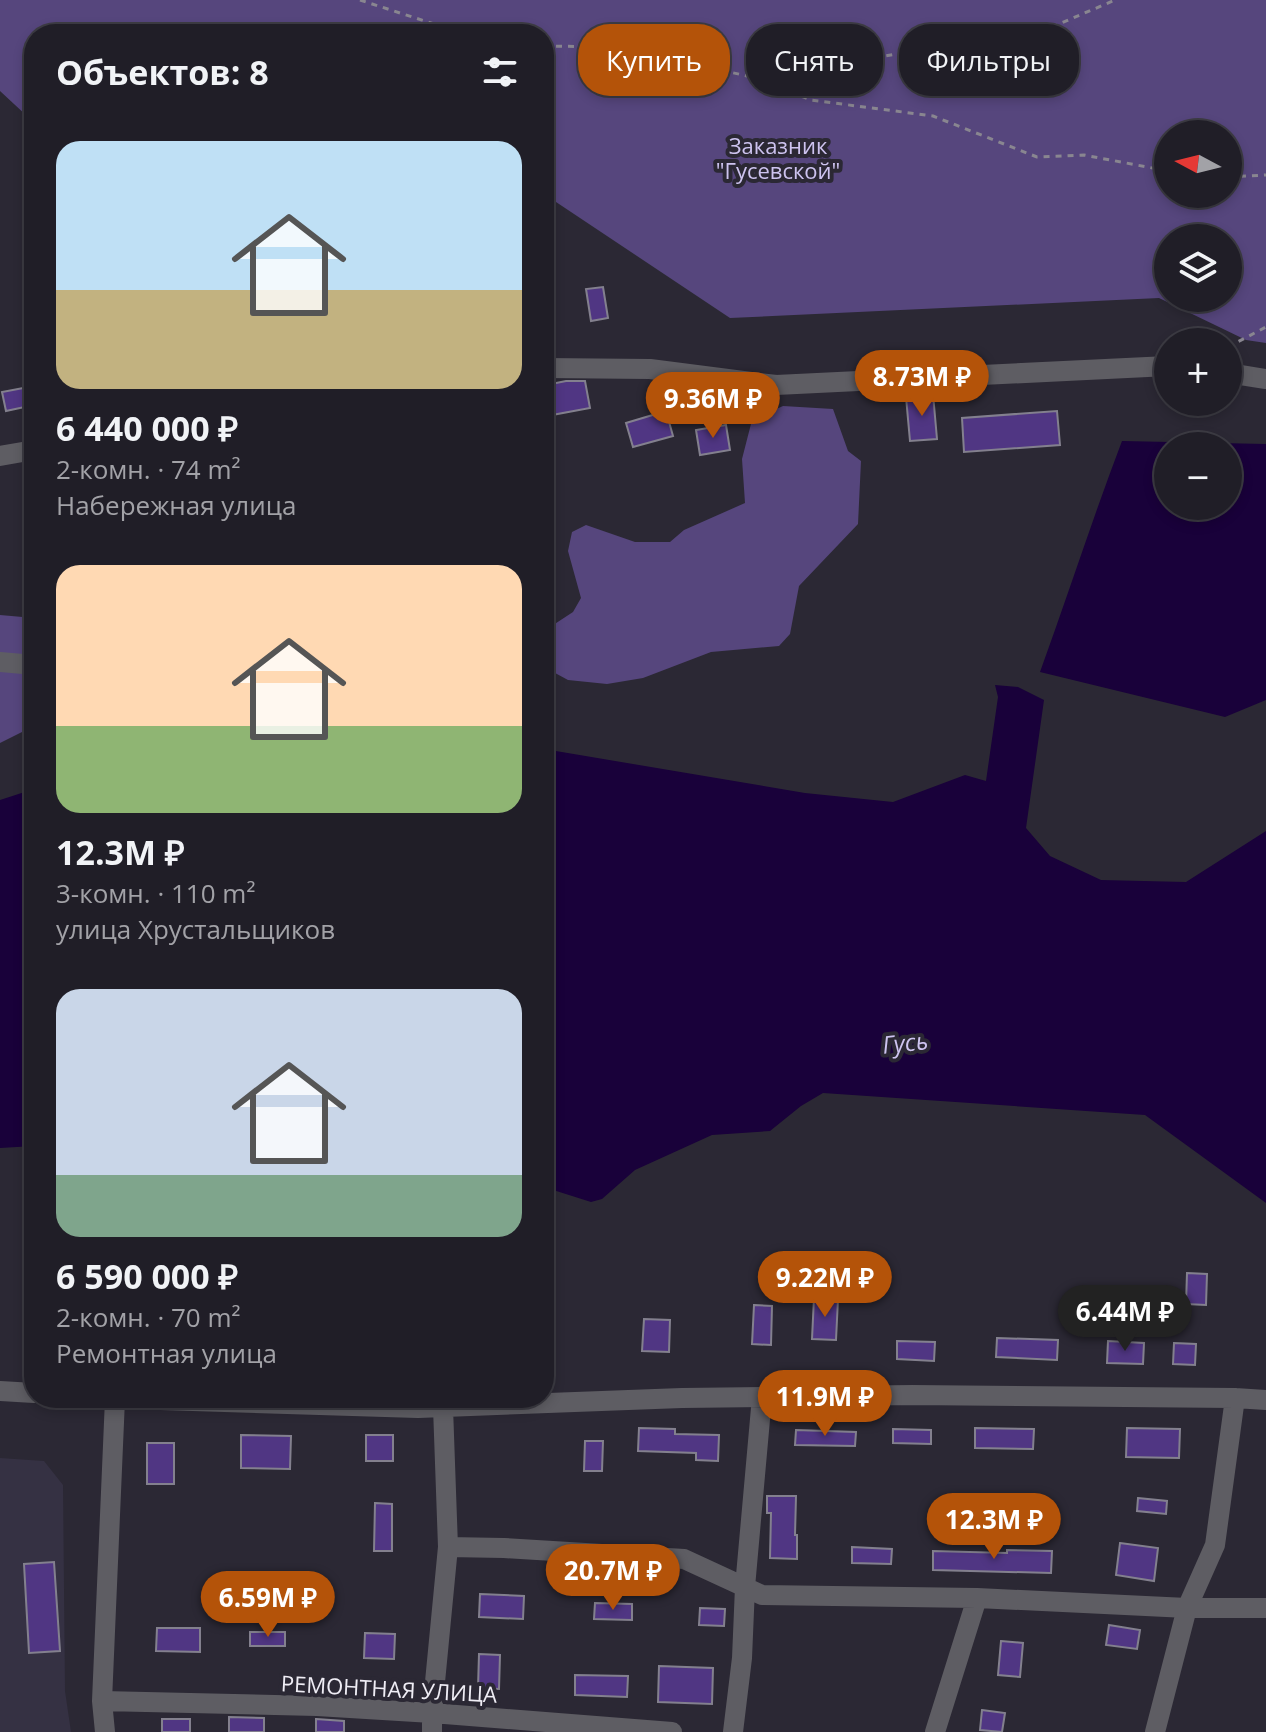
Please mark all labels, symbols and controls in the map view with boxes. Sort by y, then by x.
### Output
chip: Купить [578,24,730,96]
chip: Снять [746,24,883,96]
chip: Фильтры [899,24,1079,96]
text: Объектов: 8 [56,49,269,95]
icon: filters [478,50,522,94]
north arrow [1154,120,1242,208]
map controls [1154,120,1242,520]
park label: Заказник "Гусевской" [716,130,840,185]
icon: home [217,193,361,337]
button: layers [1154,224,1242,312]
button: + [1154,328,1242,416]
pin: 8.73M ₽ [848,350,996,418]
text: 8.73M ₽ [873,358,971,394]
pin: 9.36M ₽ [639,372,787,440]
text: 9.36M ₽ [664,380,762,416]
text: 6 440 000 ₽ [56,405,238,451]
button: − [1154,432,1242,520]
text: 2-комн. · 74 m² [56,451,241,487]
text: Набережная улица [56,487,297,523]
icon: home [217,617,361,761]
text: 12.3M ₽ [56,829,185,875]
text: 3-комн. · 110 m² [56,875,255,911]
text: улица Хрустальщиков [56,911,335,947]
water label: Гусь [880,1023,930,1061]
icon: home [217,1041,361,1185]
pin: 9.22M ₽ [751,1251,899,1319]
text: 6 590 000 ₽ [56,1253,238,1299]
text: 9.22M ₽ [776,1259,874,1295]
pin: 6.44M ₽ [1051,1285,1199,1353]
text: 6.44M ₽ [1076,1293,1174,1329]
text: 2-комн. · 70 m² [56,1299,241,1335]
text: Ремонтная улица [56,1335,277,1371]
pin: 11.9M ₽ [751,1370,899,1438]
text: 11.9M ₽ [776,1378,874,1414]
pin: 12.3M ₽ [920,1493,1068,1561]
text: 12.3M ₽ [945,1501,1043,1537]
pin: 20.7M ₽ [539,1544,687,1612]
text: 20.7M ₽ [564,1552,662,1588]
pin: 6.59M ₽ [194,1571,342,1639]
text: 6.59M ₽ [219,1579,317,1615]
street label: РЕМОНТНАЯ УЛИЦА [280,1667,498,1709]

